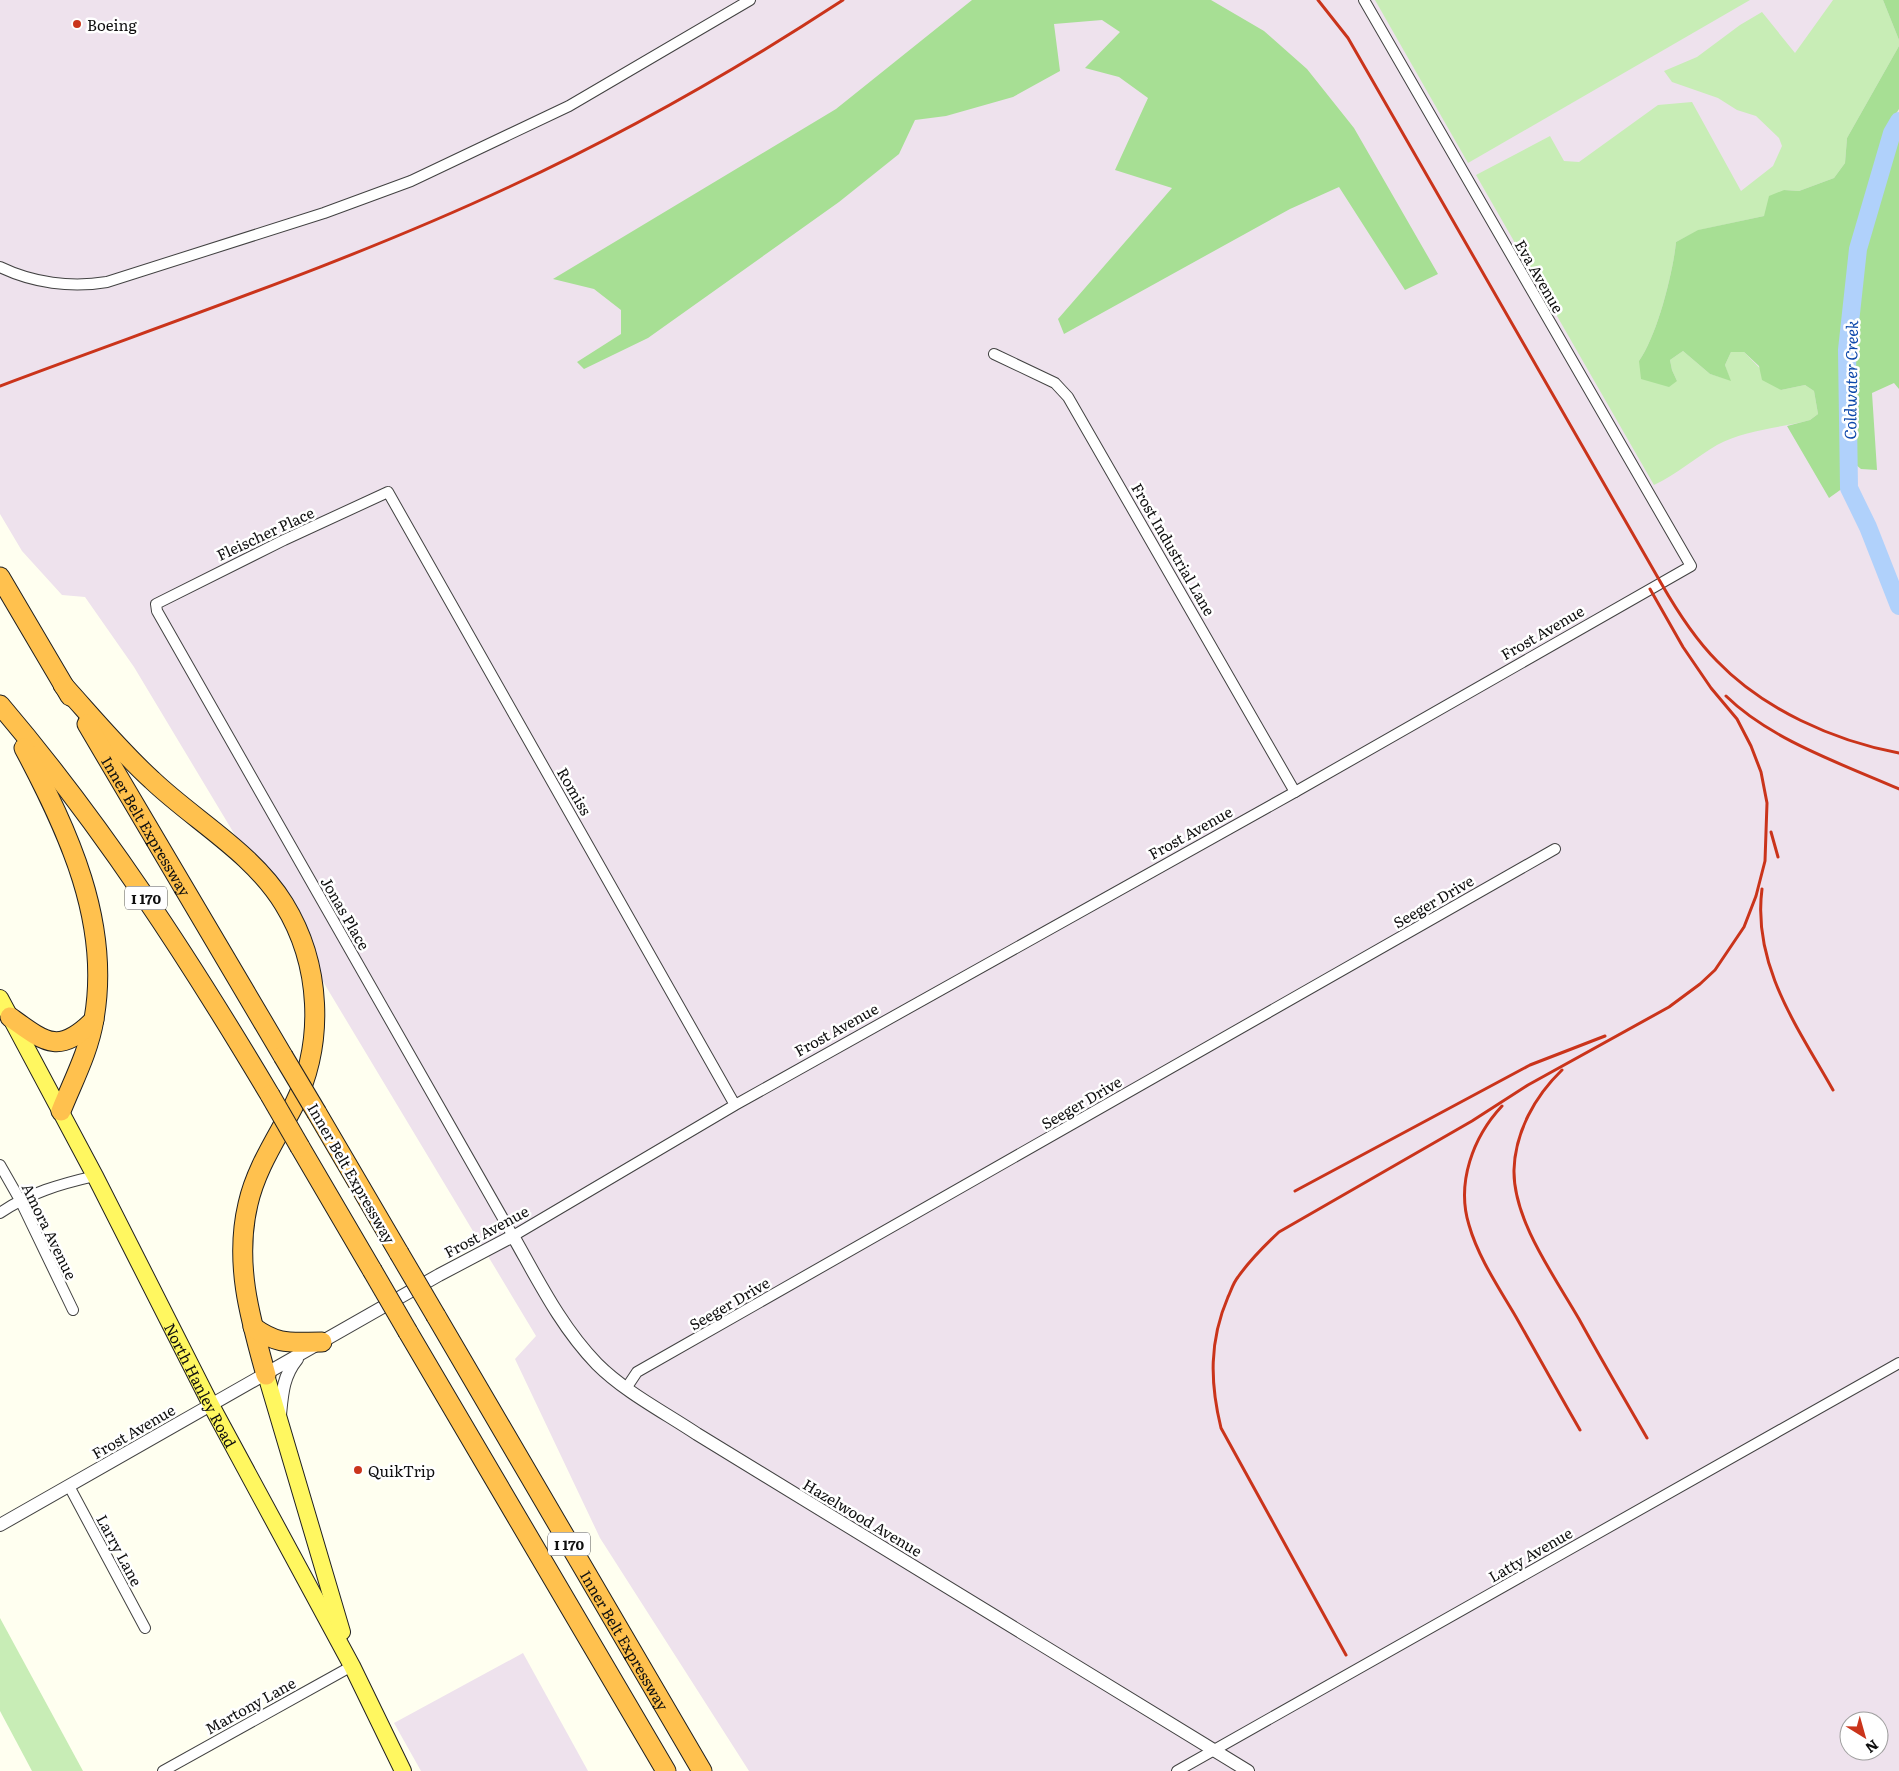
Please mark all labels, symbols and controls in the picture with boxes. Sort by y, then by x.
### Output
place label: Boeing [87,13,137,36]
marker: Boeing [71,18,83,30]
street label: Eva Avenue [1510,235,1570,317]
water label: Coldwater Creek [1837,320,1863,440]
street label: Frost Industrial Lane [1126,478,1222,620]
street label: Fleischer Place [212,500,318,566]
street label: Frost Avenue [1496,599,1588,665]
street label: Inner Belt Expressway [97,751,197,900]
street label: Romiss [552,763,598,820]
street label: Frost Avenue [1144,799,1236,865]
street label: Seeger Drive [1388,868,1478,933]
street label: Jonas Place [316,872,376,954]
road number: I 170 [125,886,167,910]
street label: Frost Avenue [790,996,882,1062]
street label: Seeger Drive [1036,1069,1126,1134]
street label: Inner Belt Expressway [302,1099,402,1248]
street label: Amora Avenue [17,1179,83,1283]
street label: Frost Avenue [440,1199,533,1263]
street label: Seeger Drive [684,1270,774,1335]
street label: North Hanley Road [160,1318,243,1451]
street label: Frost Avenue [87,1398,179,1464]
place label: QuikTrip [368,1459,435,1482]
marker: QuikTrip [352,1464,364,1476]
street label: Hazelwood Avenue [799,1472,927,1562]
street label: Larry Lane [91,1510,149,1590]
street label: Latty Avenue [1484,1521,1576,1587]
road number: I 170 [548,1532,590,1556]
street label: Inner Belt Expressway [575,1565,675,1714]
street label: Martony Lane [201,1671,300,1739]
north arrow [1839,1711,1889,1761]
text: N [1862,1736,1883,1759]

